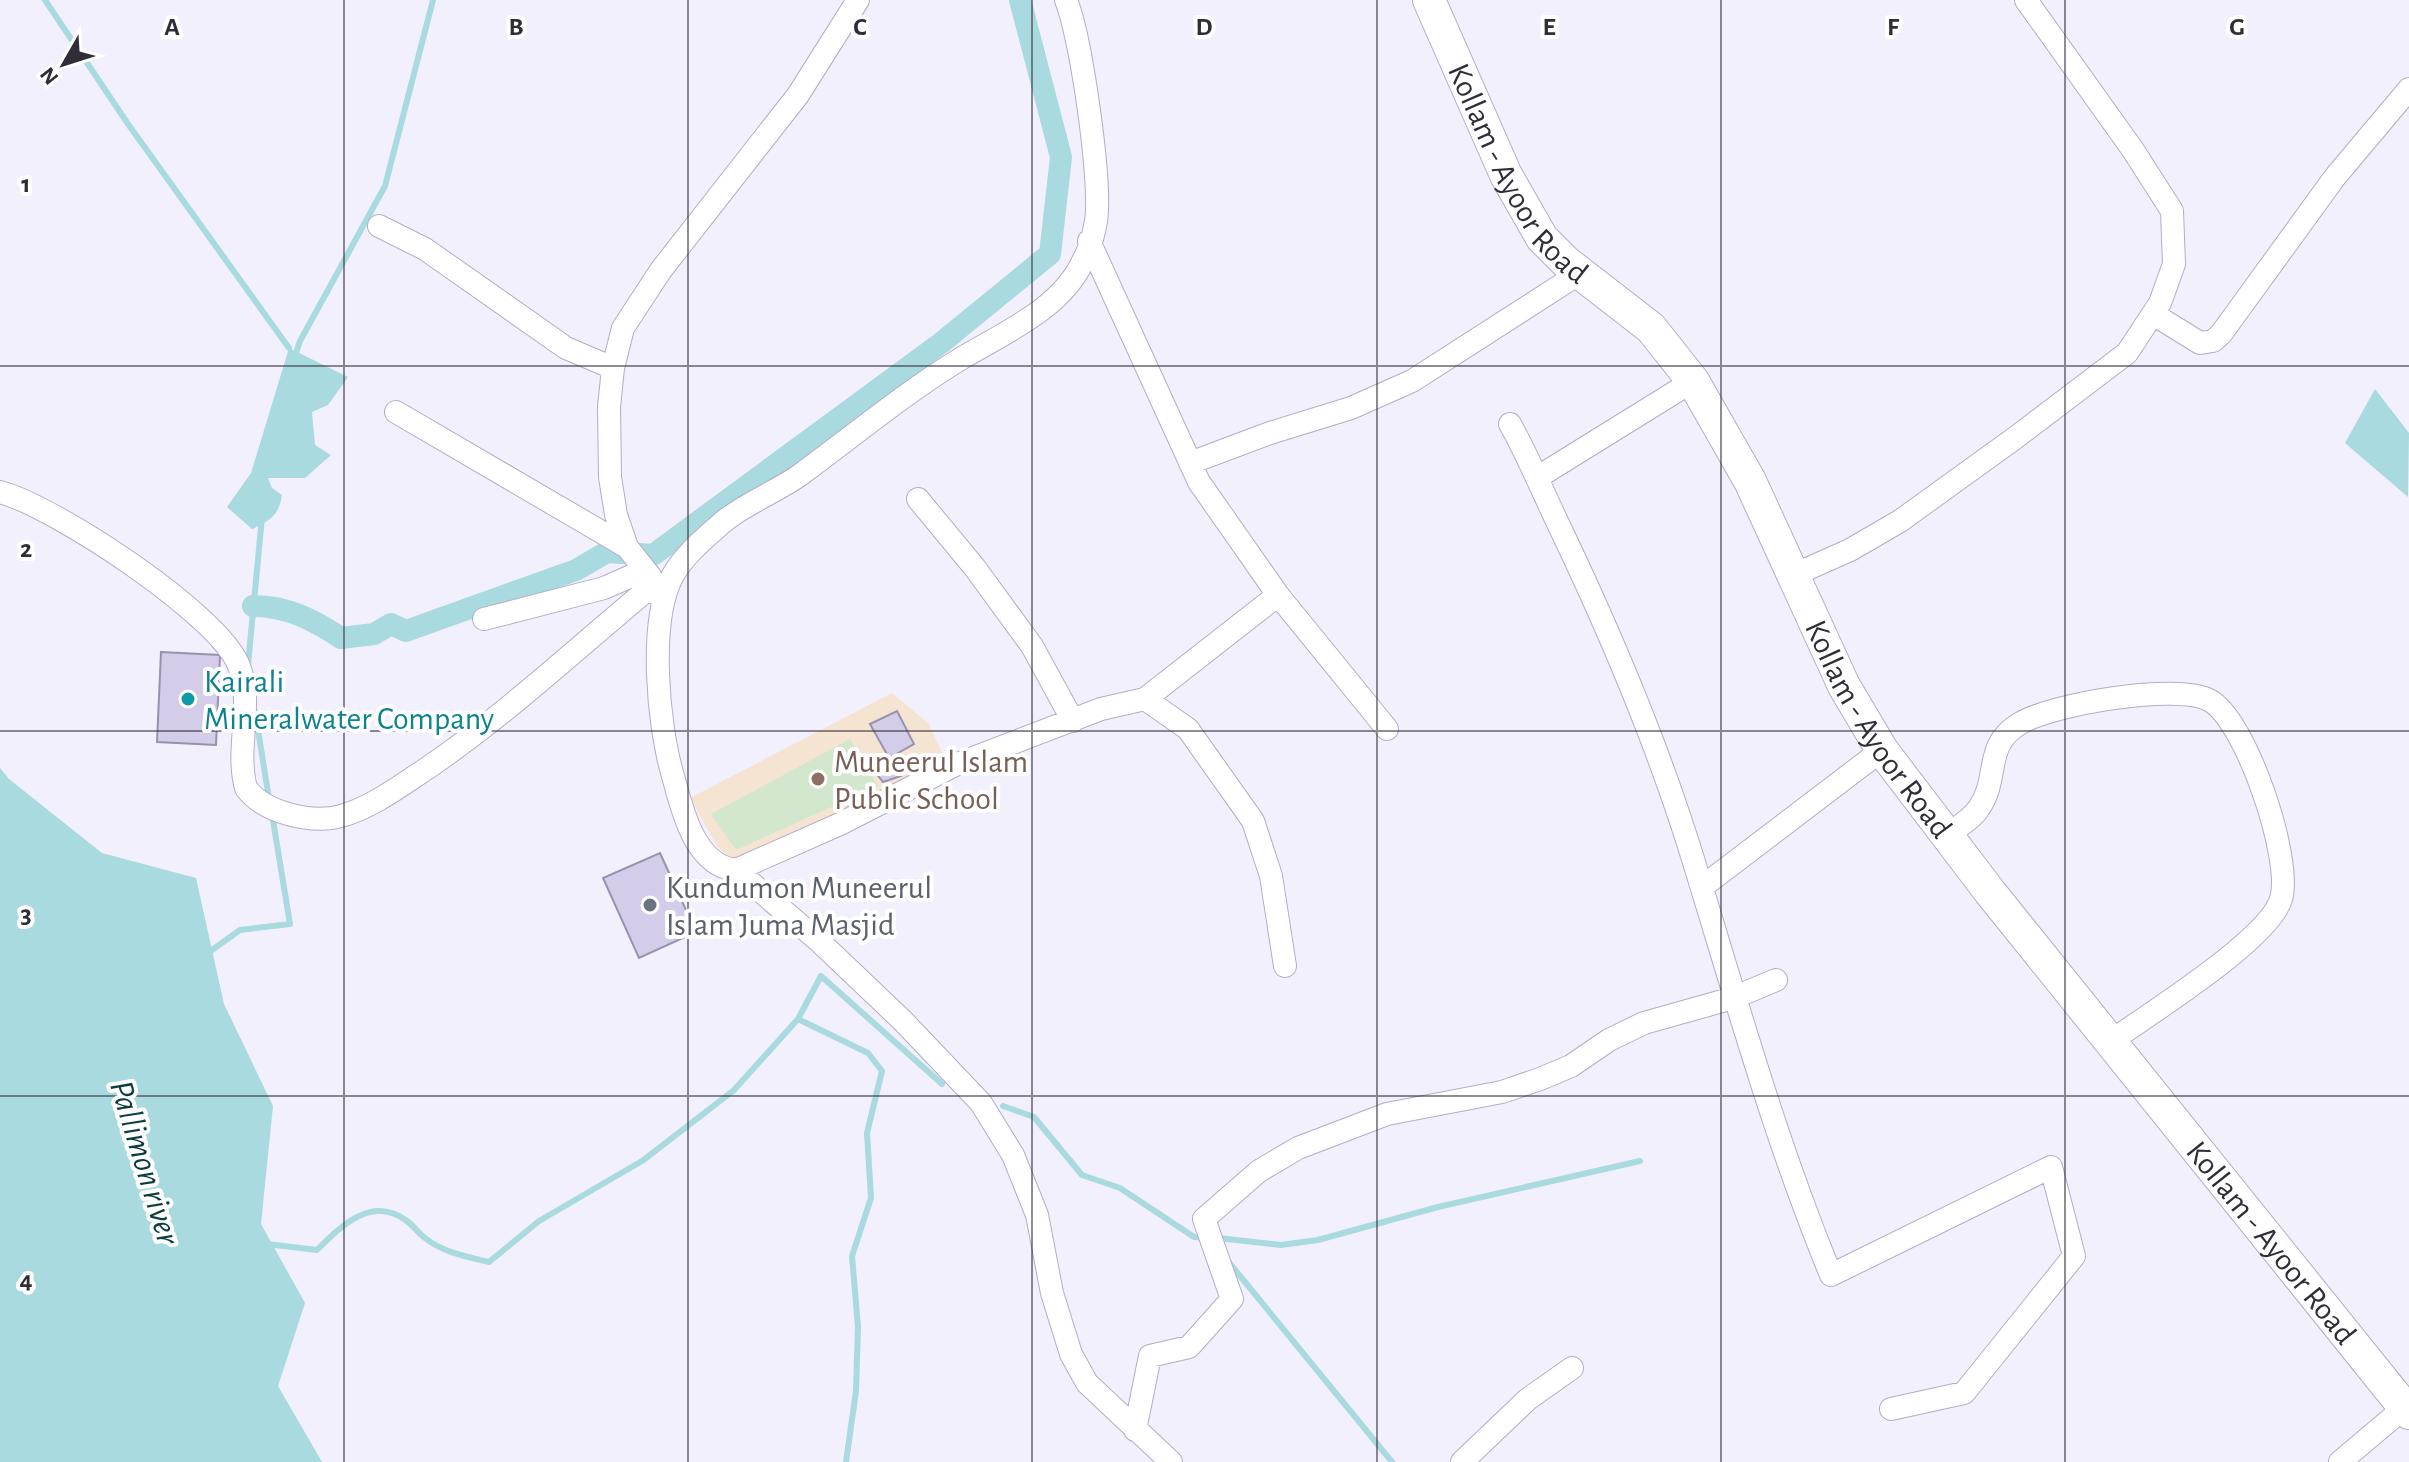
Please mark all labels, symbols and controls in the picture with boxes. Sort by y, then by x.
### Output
text: A [164,14,180,40]
text: B [508,14,524,40]
text: C [853,14,867,40]
text: D [1195,14,1213,40]
text: E [1542,14,1556,40]
text: F [1887,14,1900,40]
text: G [2229,14,2245,40]
north arrow [24,24,104,104]
street label: Kollam - Ayoor Road [1442,59,1594,290]
text: N [36,63,63,89]
text: 1 [21,171,31,197]
text: 2 [20,536,32,562]
street label: Kollam - Ayoor Road [1799,615,1958,844]
place label: Kairali Mineralwater Company [204,666,495,735]
marker: Kairali Mineralwater Company [179,690,197,708]
place label: Muneerul Islam Public School [834,746,1028,815]
marker: Muneerul Islam Public School [809,770,827,788]
place label: Kundumon Muneerul Islam Juma Masjid [666,872,932,941]
marker: Kundumon Muneerul Islam Juma Masjid [641,896,659,914]
text: 3 [20,902,32,928]
water label: Pallimon river [103,1077,185,1250]
street label: Kollam - Ayoor Road [2180,1135,2362,1351]
text: 4 [19,1267,33,1293]

